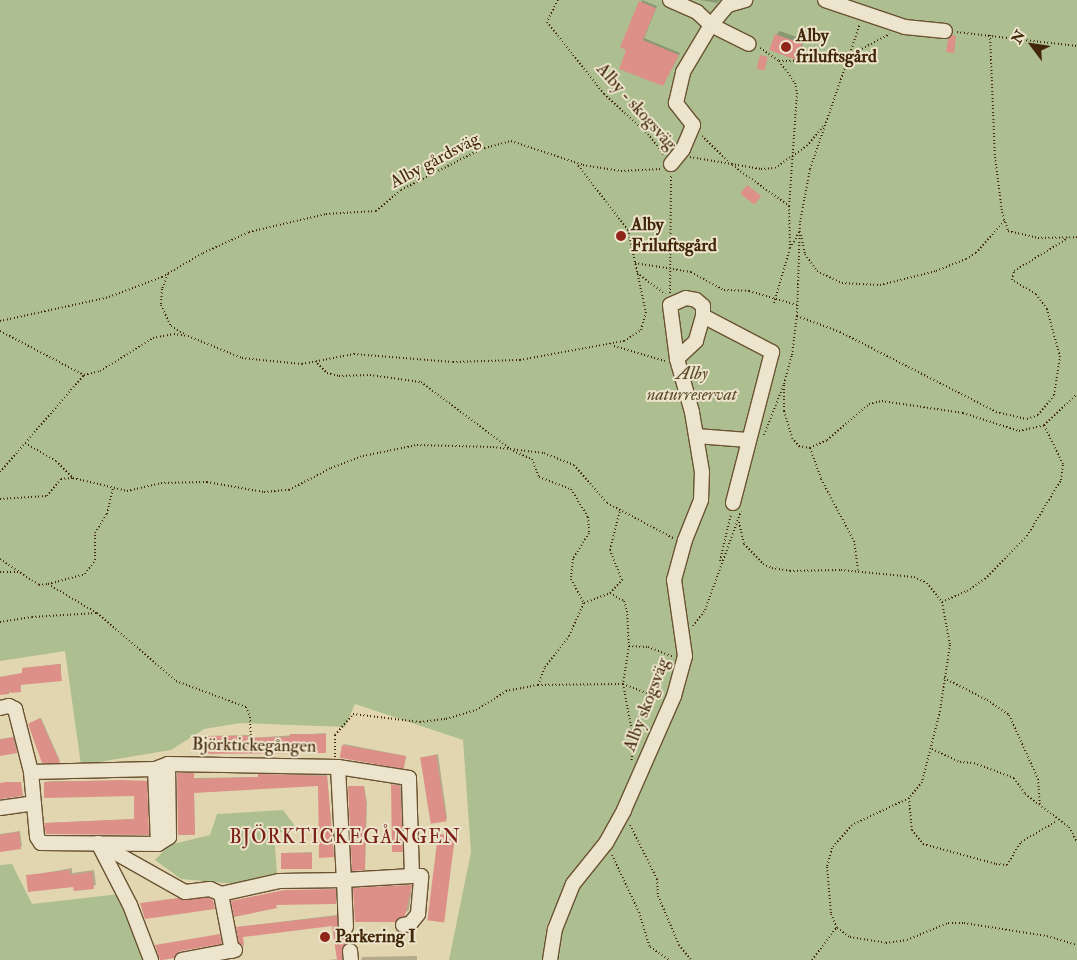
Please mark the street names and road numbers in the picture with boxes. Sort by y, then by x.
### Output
street label: Alby - skogsväg [591,59,681,155]
street label: Alby gårdsväg [387,128,483,194]
street label: Alby skogsväg [619,655,675,755]
street label: Björktickegången [192,734,316,758]

